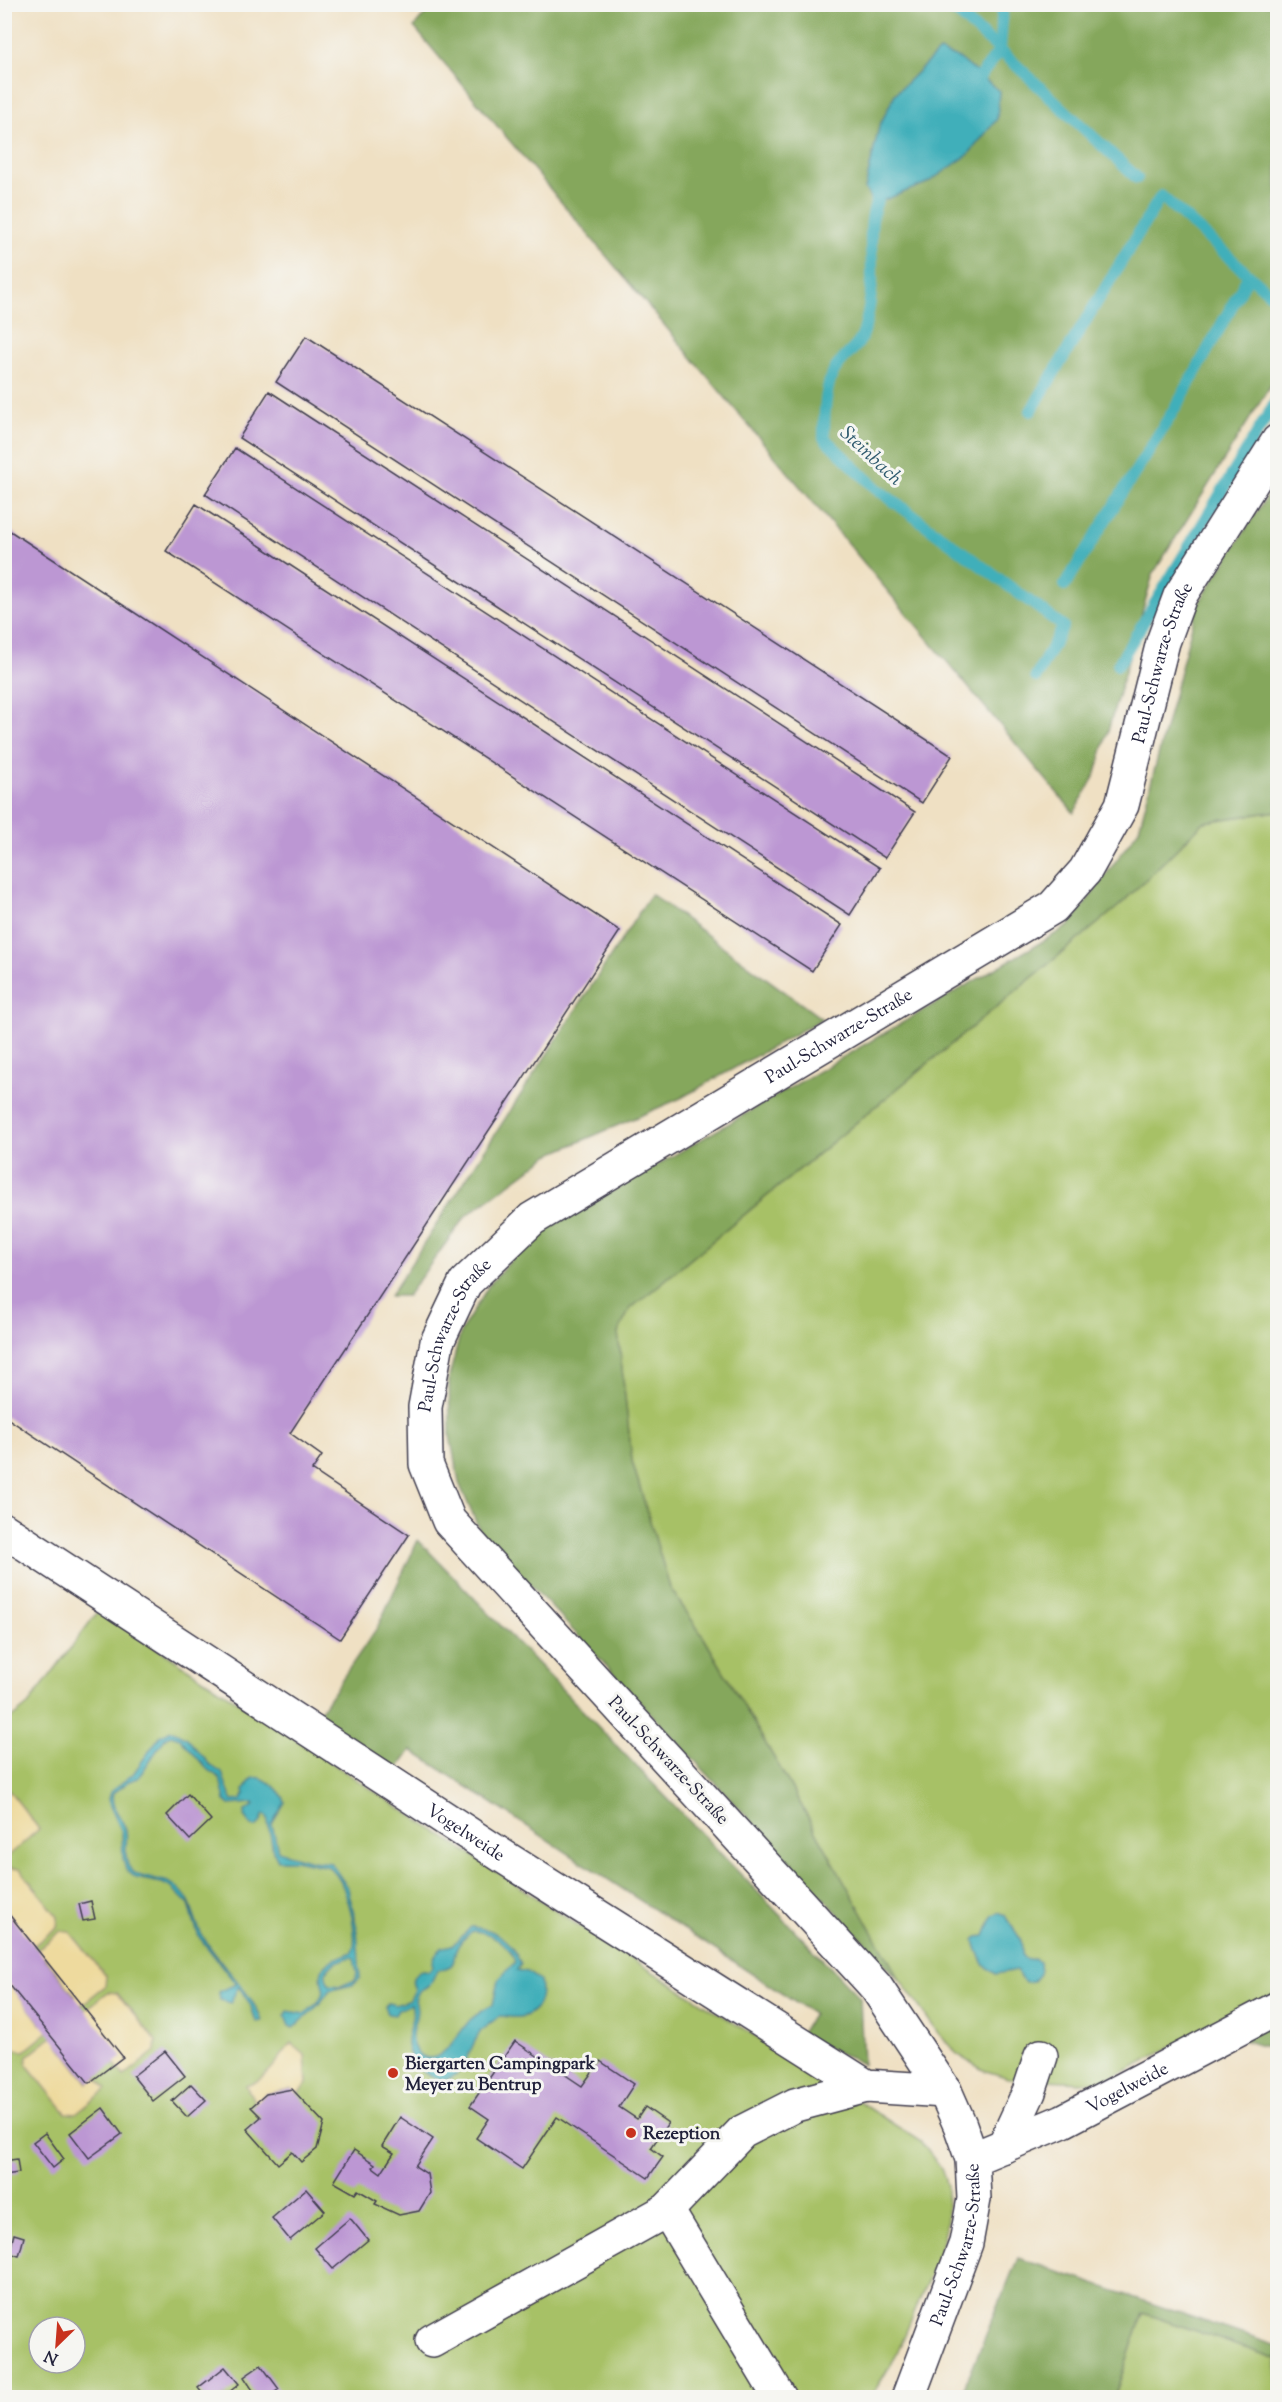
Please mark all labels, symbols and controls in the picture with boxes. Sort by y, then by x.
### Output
water label: Steinbach [832,420,908,494]
street label: Paul-Schwarze-Straße [1127,578,1201,747]
street label: Paul-Schwarze-Straße [761,983,918,1092]
street label: Paul-Schwarze-Straße [413,1253,498,1414]
street label: Paul-Schwarze-Straße [601,1691,734,1832]
street label: Vogelweide [420,1799,509,1869]
place label: Biergarten Campingpark Meyer zu Bentrup [405,2052,595,2099]
street label: Vogelweide [1082,2057,1174,2121]
marker: Biergarten Campingpark Meyer zu Bentrup [386,2066,400,2080]
place label: Rezeption [643,2122,721,2148]
marker: Rezeption [624,2126,638,2140]
street label: Paul-Schwarze-Straße [925,2163,989,2330]
north arrow [27,2315,87,2375]
text: N [41,2343,62,2369]

